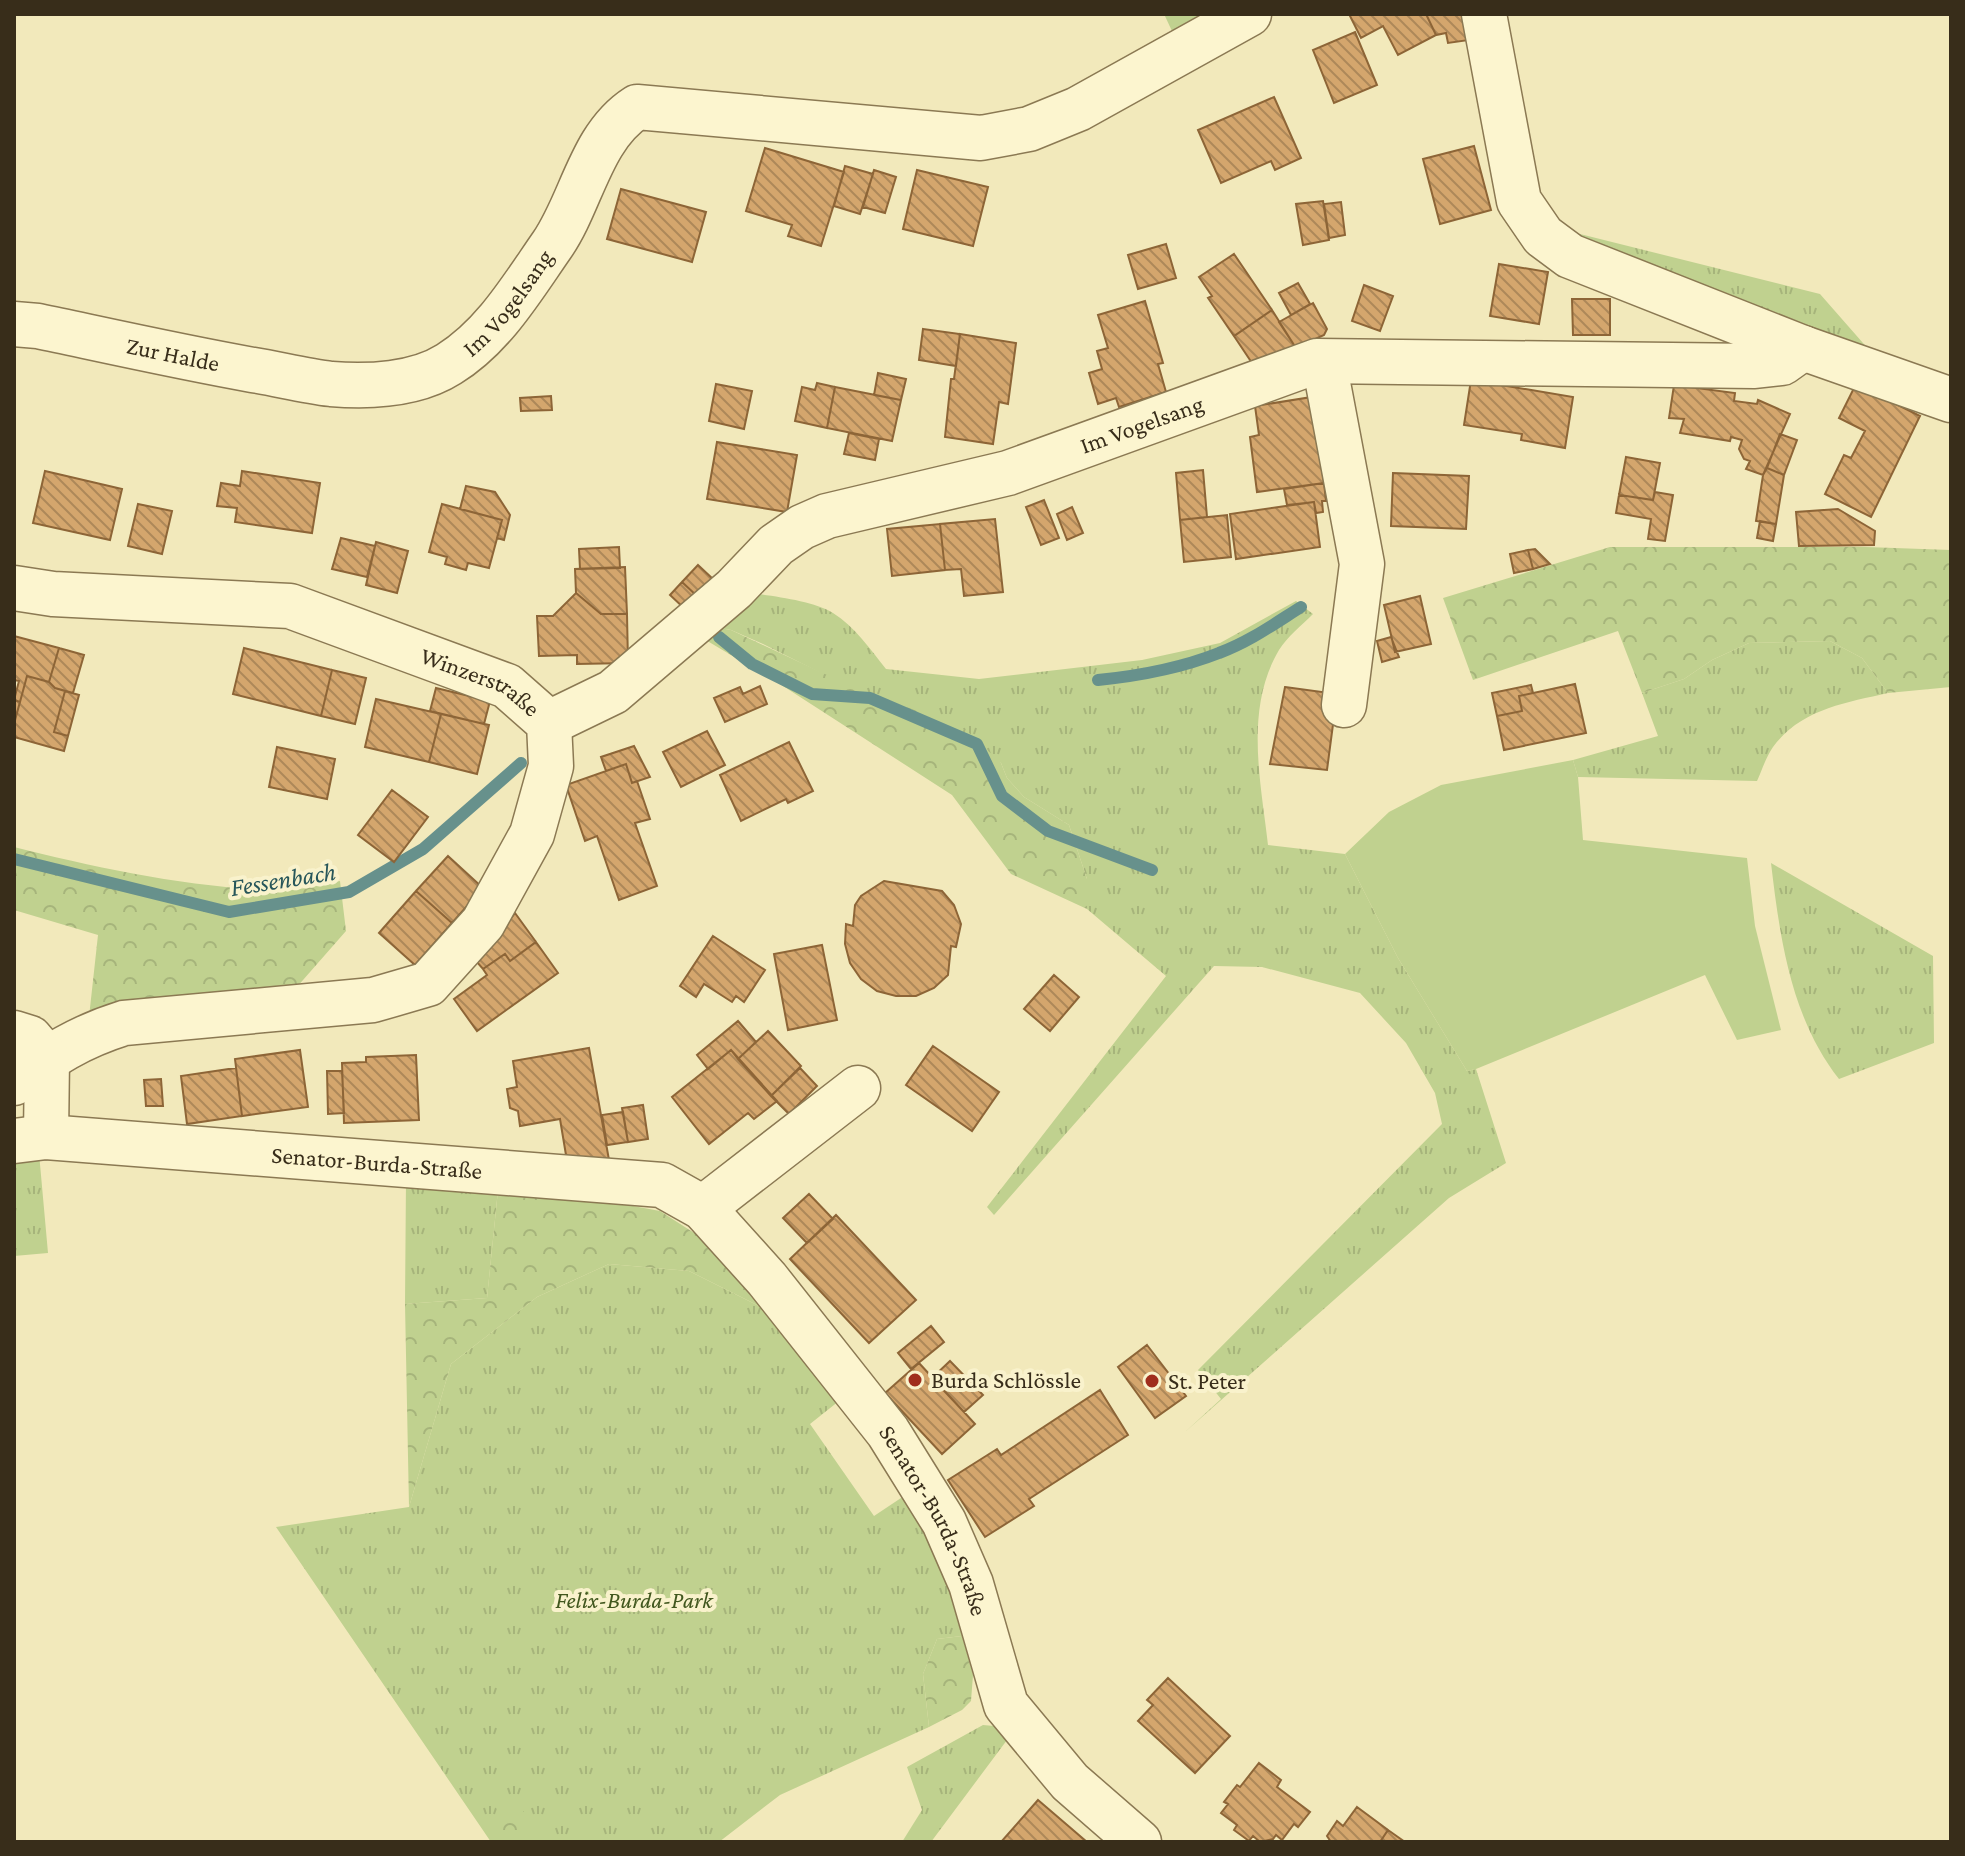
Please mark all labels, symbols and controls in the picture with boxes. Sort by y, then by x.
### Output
street label: Im Vogelsang [457,244,558,362]
street label: Zur Halde [124,331,222,377]
street label: Im Vogelsang [1076,389,1207,459]
street label: Winzerstraße [417,641,546,722]
water label: Fessenbach [228,857,338,902]
street label: Senator-Burda-Straße [270,1141,483,1184]
place label: Burda Schlössle [931,1366,1081,1393]
place label: St. Peter [1168,1367,1247,1394]
marker: Burda Schlössle [906,1371,924,1389]
marker: St. Peter [1143,1372,1161,1390]
street label: Senator-Burda-Straße [874,1420,993,1619]
park label: Felix-Burda-Park [555,1586,714,1613]

